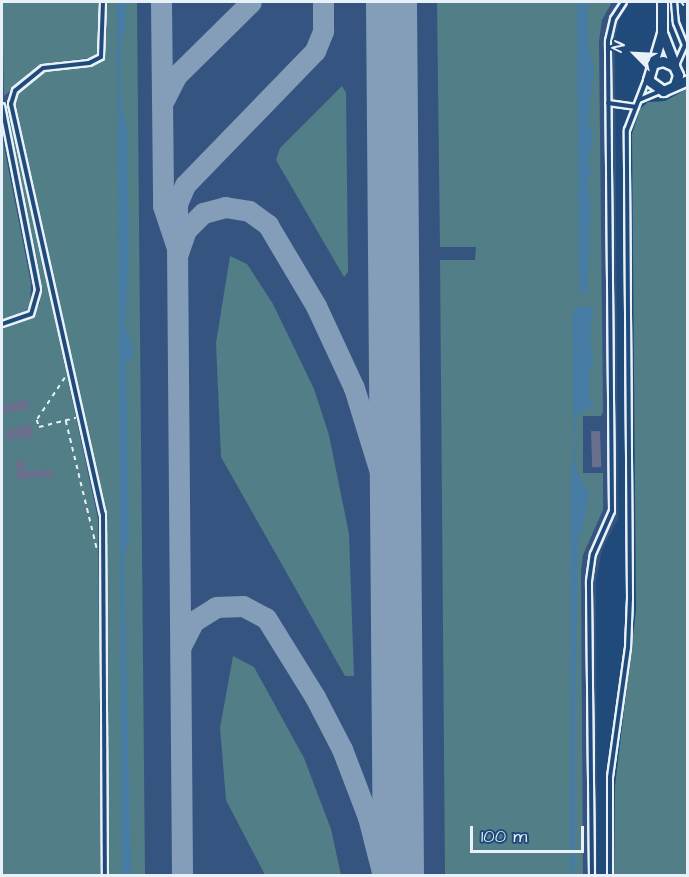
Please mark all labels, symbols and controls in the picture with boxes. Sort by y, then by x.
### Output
north arrow [605,24,665,84]
text: N [606,38,631,56]
scale bar [473,814,587,852]
text: 100 m [481,824,527,849]

